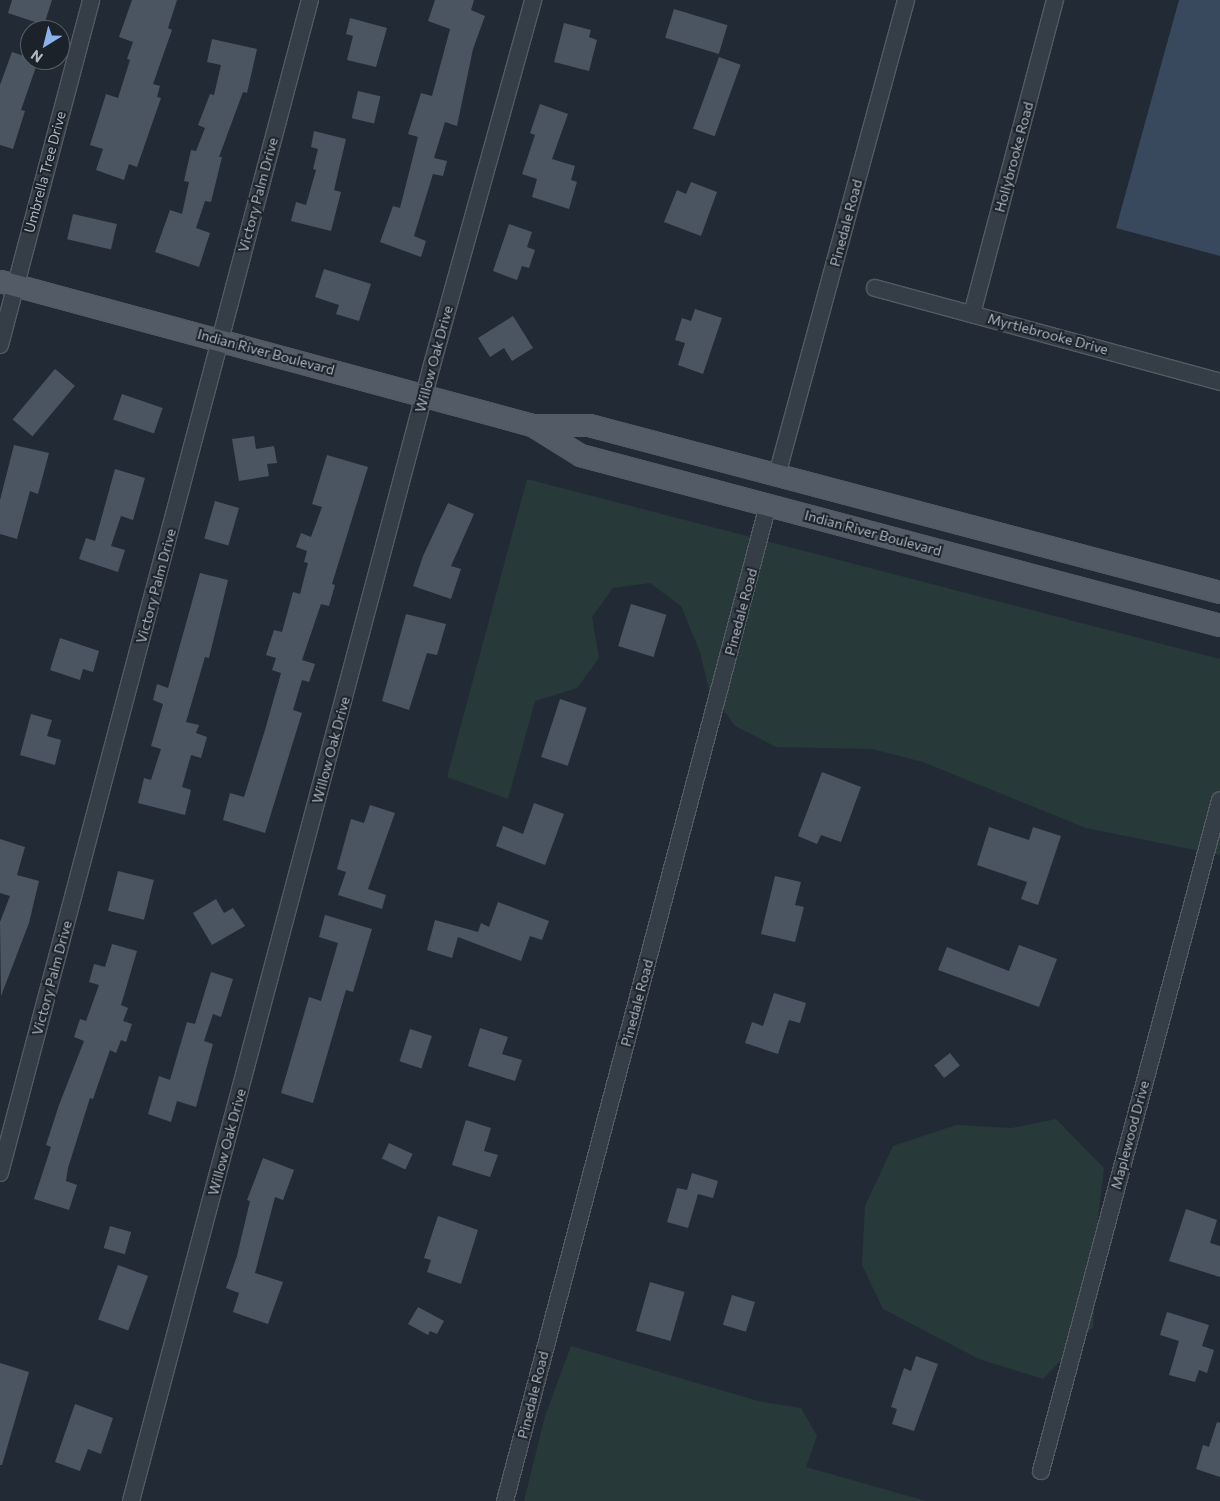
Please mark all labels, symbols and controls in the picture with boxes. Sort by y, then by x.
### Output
north arrow [20,20,70,70]
text: N [27,47,46,67]
street label: Hollybrooke Road [991,100,1037,214]
street label: Umbrella Tree Drive [21,109,69,235]
street label: Victory Palm Drive [235,136,281,254]
street label: Pinedale Road [826,178,866,268]
street label: Willow Oak Drive [412,304,456,414]
street label: Myrtlebrooke Drive [986,310,1110,358]
street label: Indian River Boulevard [196,326,336,378]
street label: Indian River Boulevard [803,507,943,559]
street label: Victory Palm Drive [133,527,179,645]
street label: Pinedale Road [721,567,761,657]
street label: Willow Oak Drive [309,695,353,805]
street label: Victory Palm Drive [29,919,75,1037]
street label: Pinedale Road [617,958,657,1048]
street label: Maplewood Drive [1107,1079,1153,1191]
street label: Willow Oak Drive [205,1087,249,1197]
street label: Pinedale Road [514,1350,552,1440]

